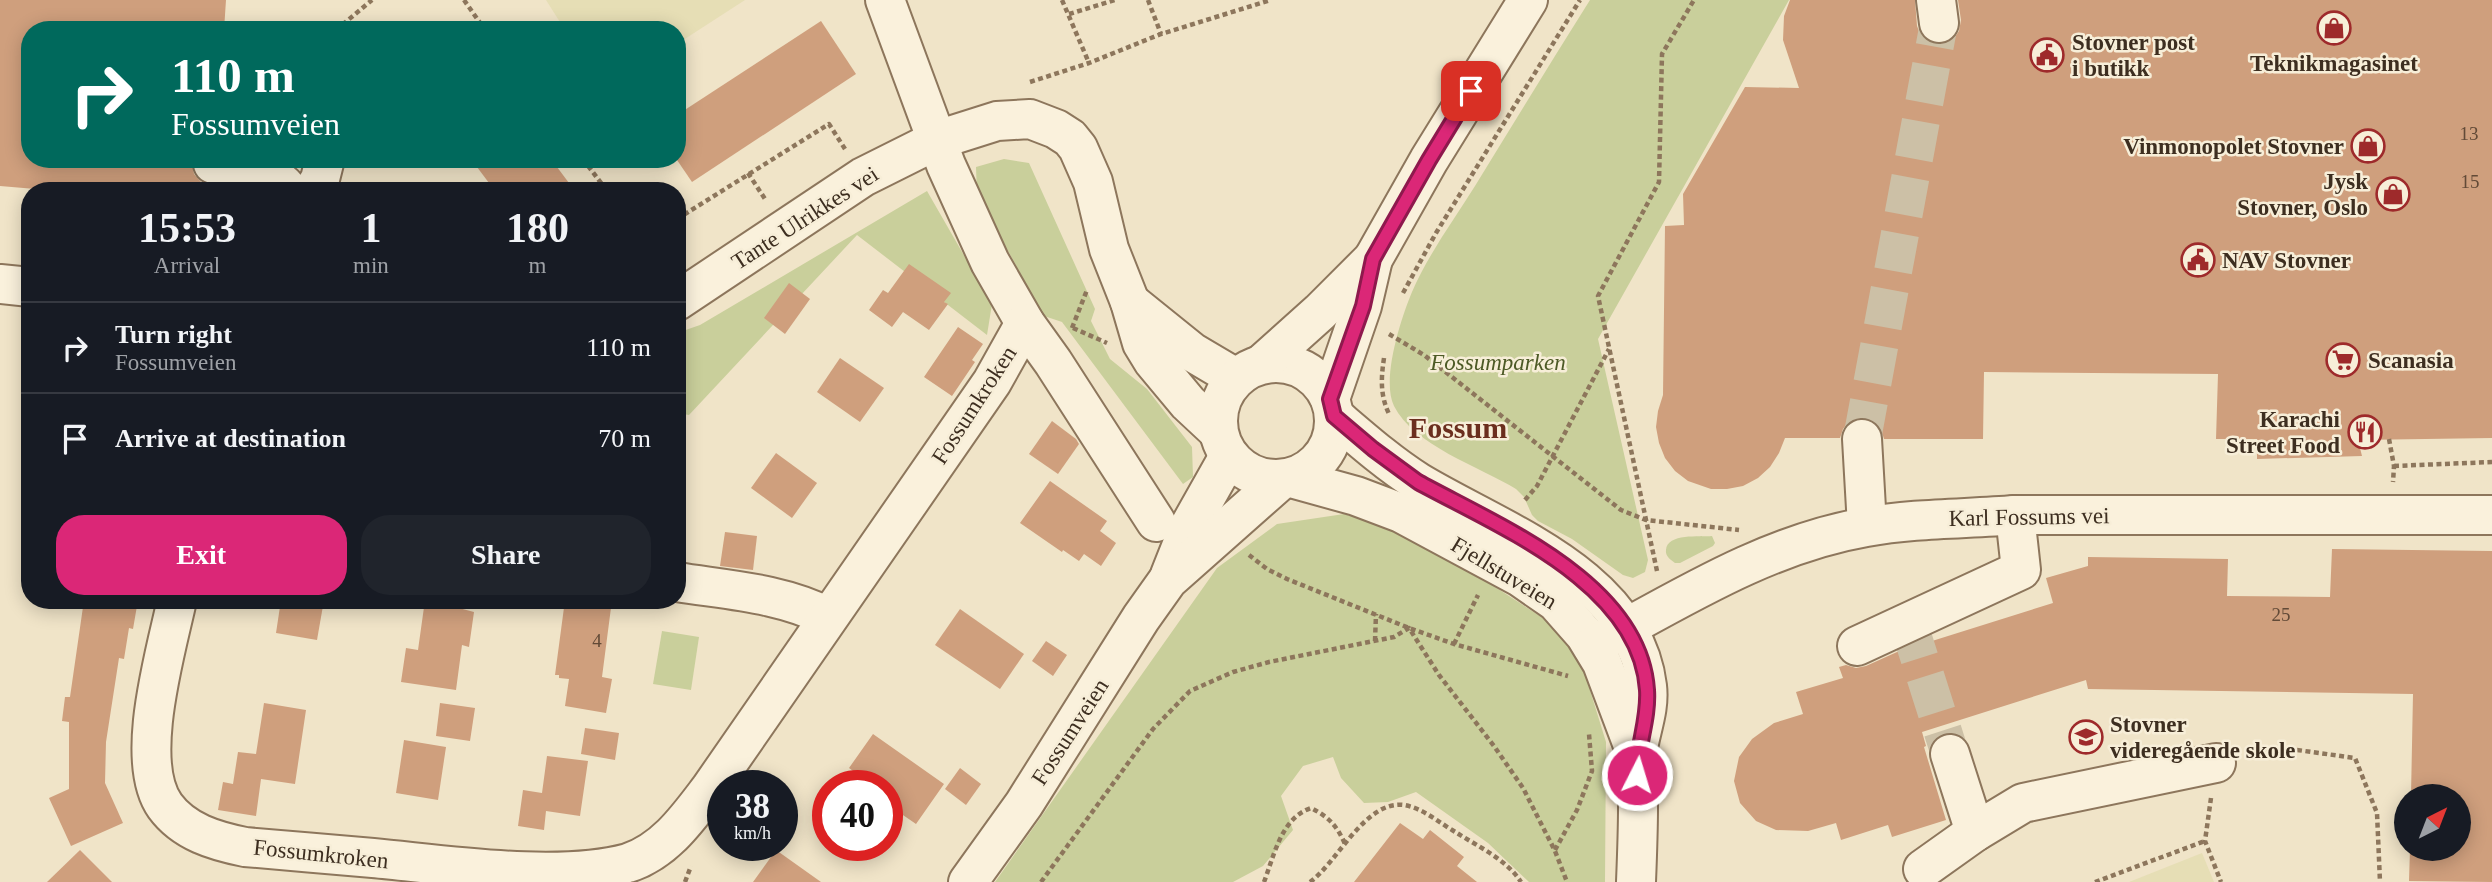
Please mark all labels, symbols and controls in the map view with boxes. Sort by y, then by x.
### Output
shop icon: Teknikmagasinet [2315,9,2353,47]
place label: Stovner post i butikk [2072,30,2195,81]
public building icon: Stovner post i butikk [2028,36,2066,74]
text: 110 m [171,48,295,103]
icon: right [56,49,147,140]
place label: Teknikmagasinet [2250,51,2418,76]
pin [1441,61,1501,121]
icon: arrive [1452,72,1490,110]
text: Fossumveien [171,106,340,142]
house number: 13 [2460,123,2479,144]
shop icon: Vinmonopolet Stovner [2349,127,2387,165]
place label: Vinmonopolet Stovner [2123,134,2344,159]
street label: Tante Ulrikkes vei [727,161,883,275]
place label: Jysk Stovner, Oslo [2237,169,2368,220]
house number: 15 [2461,171,2480,192]
shop icon: Jysk Stovner, Oslo [2374,175,2412,213]
text: 15:53 [138,205,236,251]
text: 1 [360,205,381,251]
text: 180 [506,205,569,251]
public building icon: NAV Stovner [2179,241,2217,279]
place label: NAV Stovner [2222,248,2351,273]
text: Arrival [154,253,220,278]
text: min [353,253,389,278]
text: m [528,253,546,278]
text: Turn right [115,320,232,349]
icon: right [56,329,94,367]
text: 110 m [586,333,651,362]
street label: Fossumkroken [927,341,1022,469]
supermarket icon: Scanasia [2324,341,2362,379]
place label: Scanasia [2368,348,2454,373]
text: Fossumveien [115,350,236,375]
park label: Fossumparken [1429,350,1566,375]
place label: Karachi Street Food [2226,407,2341,458]
district label: Fossum [1409,411,1507,444]
restaurant icon: Karachi Street Food [2346,413,2384,451]
icon: arrive [56,420,94,458]
text: Arrive at destination [115,424,346,453]
text: 70 m [598,424,651,453]
street label: Karl Fossums vei [1948,503,2110,531]
button: Exit [56,515,347,595]
button: Share [361,515,651,595]
street label: Fjellstuveien [1447,532,1562,615]
house number: 25 [2272,604,2291,625]
house number: 4 [592,630,602,651]
street label: Fossumveien [1026,674,1114,790]
place label: Stovner videregående skole [2110,712,2295,763]
school or university icon: Stovner videregående skole [2067,718,2105,756]
position arrow [1600,738,1674,812]
speed limit sign: 40 [812,770,903,861]
north arrow [2394,784,2471,861]
map controls [2394,784,2471,861]
text: 38 [735,787,770,826]
text: km/h [734,823,771,843]
street label: Fossumkroken [252,834,390,874]

